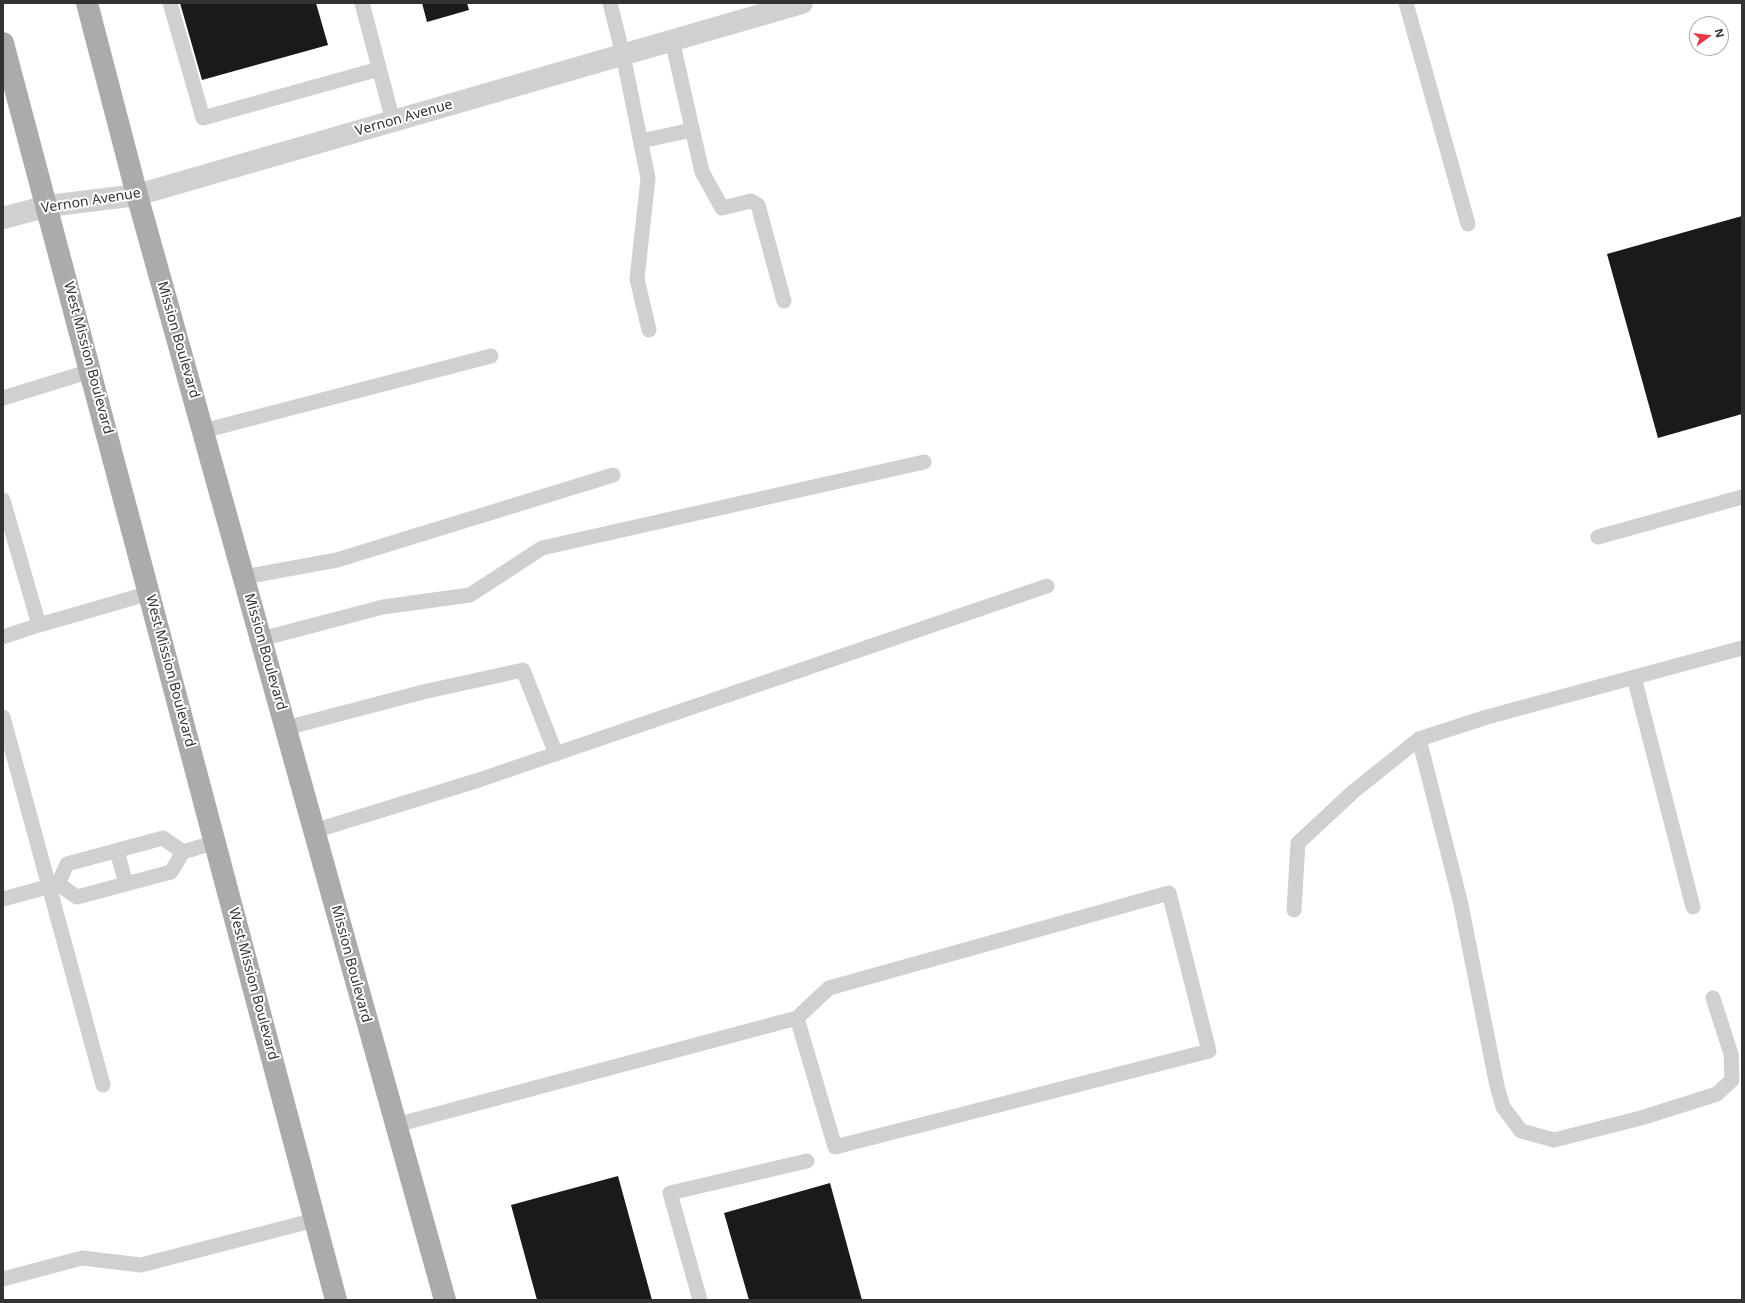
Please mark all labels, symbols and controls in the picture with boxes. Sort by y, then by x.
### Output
north arrow [1689,16,1729,56]
text: N [1712,27,1729,39]
street label: Vernon Avenue [353,96,455,140]
street label: Vernon Avenue [40,185,142,217]
street label: West Mission Boulevard [60,280,116,436]
street label: Mission Boulevard [153,280,203,400]
street label: Mission Boulevard [240,592,290,712]
street label: West Mission Boulevard [142,593,198,749]
street label: Mission Boulevard [327,904,375,1024]
street label: West Mission Boulevard [225,906,281,1062]

